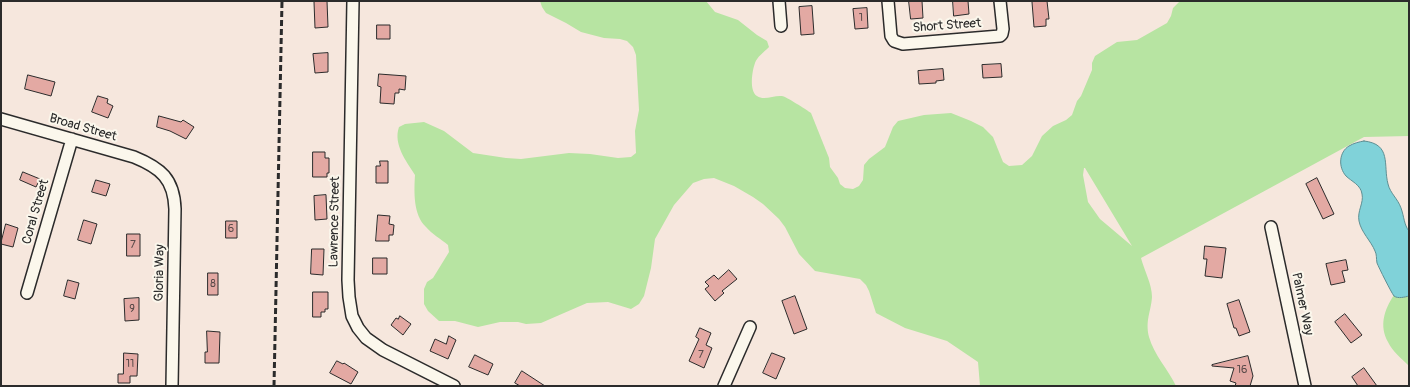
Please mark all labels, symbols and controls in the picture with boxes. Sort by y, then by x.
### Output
house number: 1 [859,11,863,25]
street label: Short Street [912,16,982,36]
street label: Broad Street [48,111,118,145]
street label: Lawrence Street [326,176,344,268]
street label: Coral Street [19,178,53,246]
house number: 6 [228,222,234,236]
house number: 7 [130,238,136,252]
street label: Gloria Way [152,244,168,302]
street label: Palmer Way [1288,271,1316,337]
house number: 8 [210,277,216,291]
house number: 9 [129,302,135,316]
house number: 7 [698,348,704,362]
house number: 11 [126,357,134,371]
house number: 16 [1237,363,1247,377]

